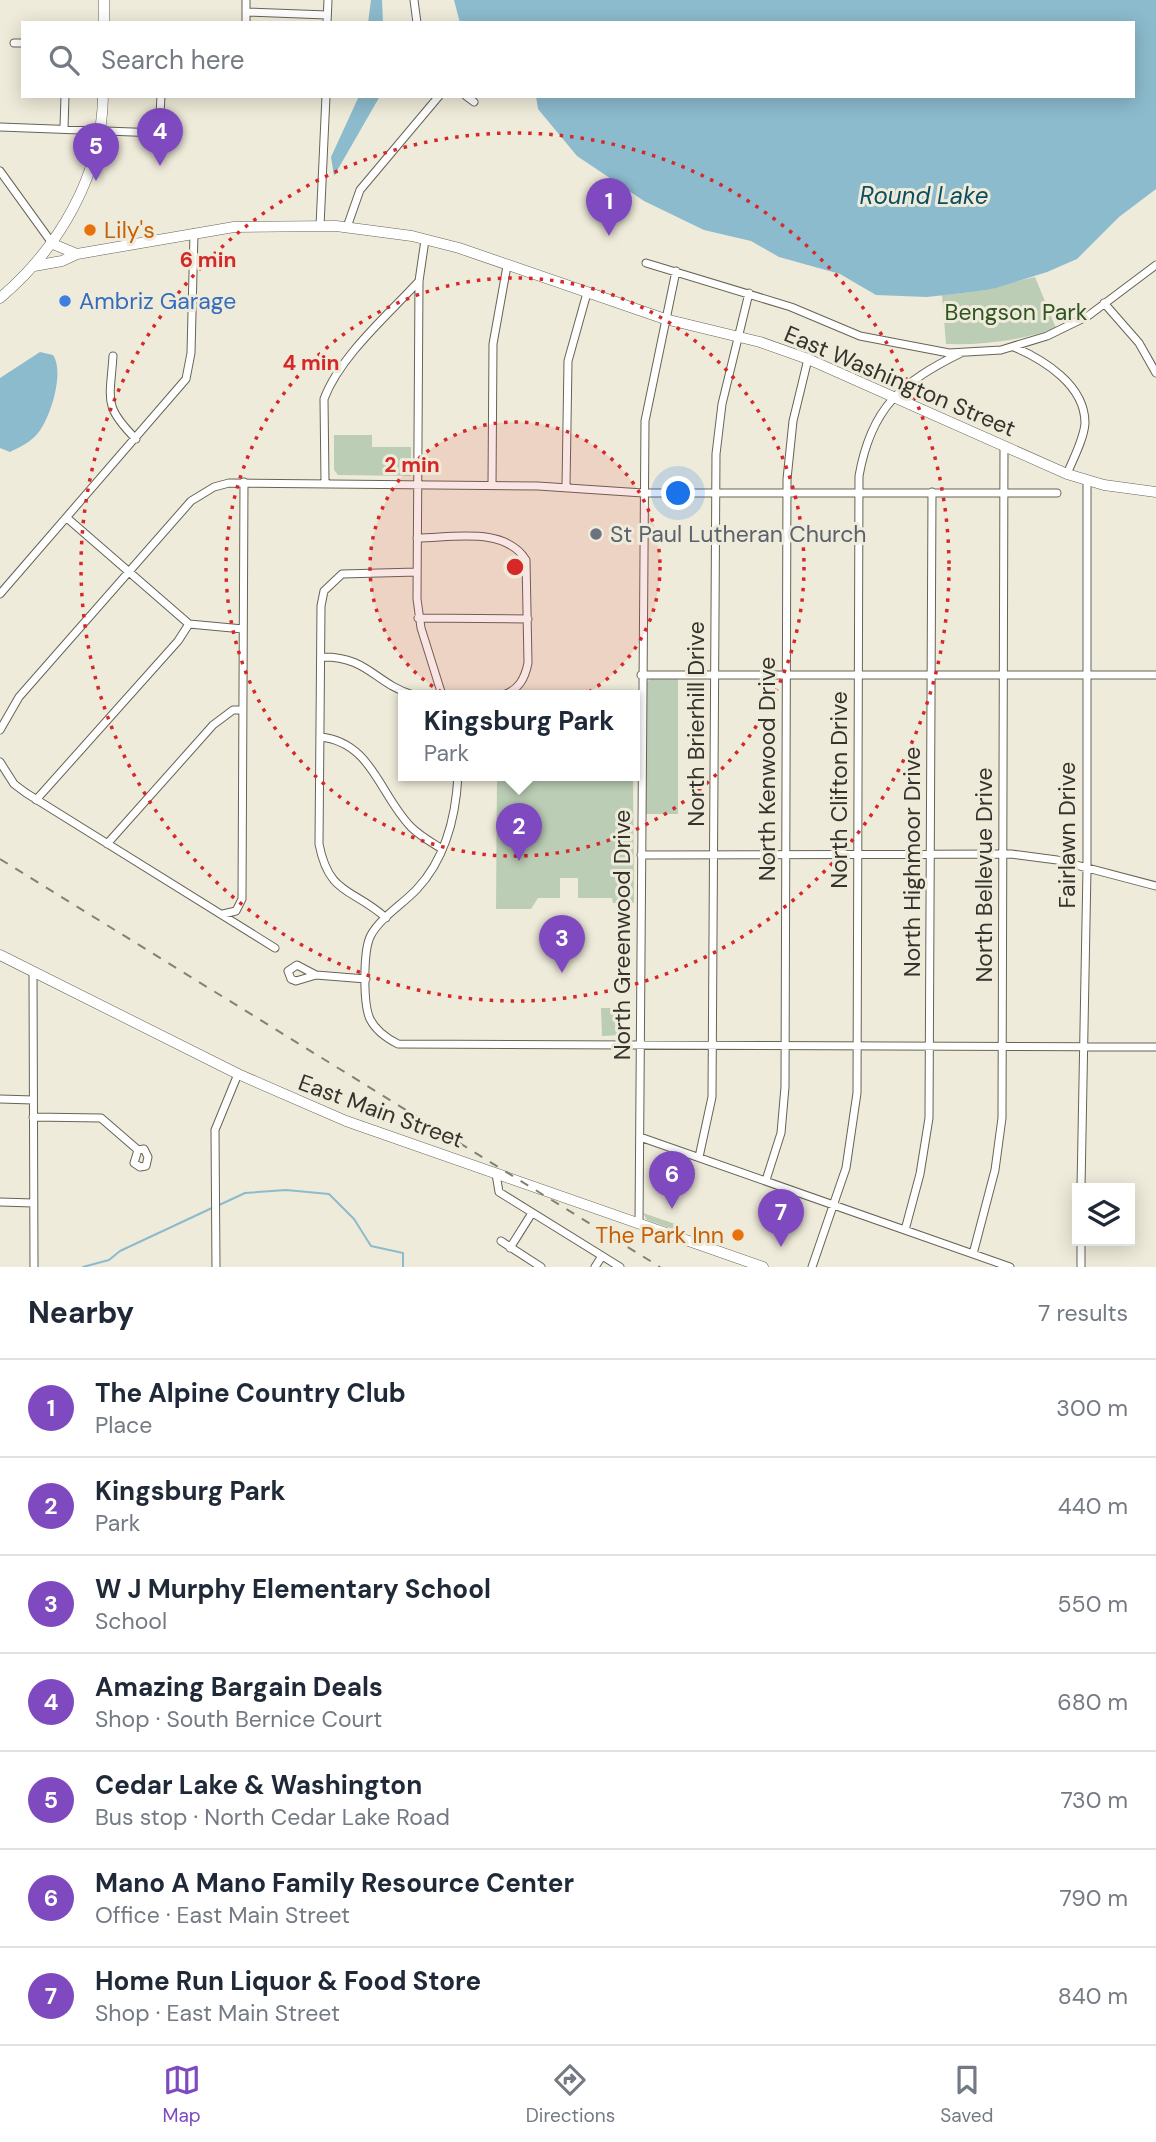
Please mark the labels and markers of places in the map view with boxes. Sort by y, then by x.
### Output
pin: 4 [137,108,183,166]
pin: 5 [73,123,119,181]
pin: 1 [586,178,632,236]
place label: Lily's [104,215,155,245]
marker: Lily's [82,222,98,238]
place label: Ambriz Garage [79,286,236,316]
marker: Ambriz Garage [57,293,73,309]
place label: St Paul Lutheran Church [610,519,867,549]
marker: St Paul Lutheran Church [588,526,604,542]
centre of rings [503,555,527,579]
pin: 2 [496,803,542,861]
pin: 3 [539,915,585,973]
pin: 6 [649,1151,695,1209]
pin: 7 [758,1189,804,1247]
place label: The Park Inn [595,1220,724,1250]
marker: The Park Inn [730,1227,746,1243]

